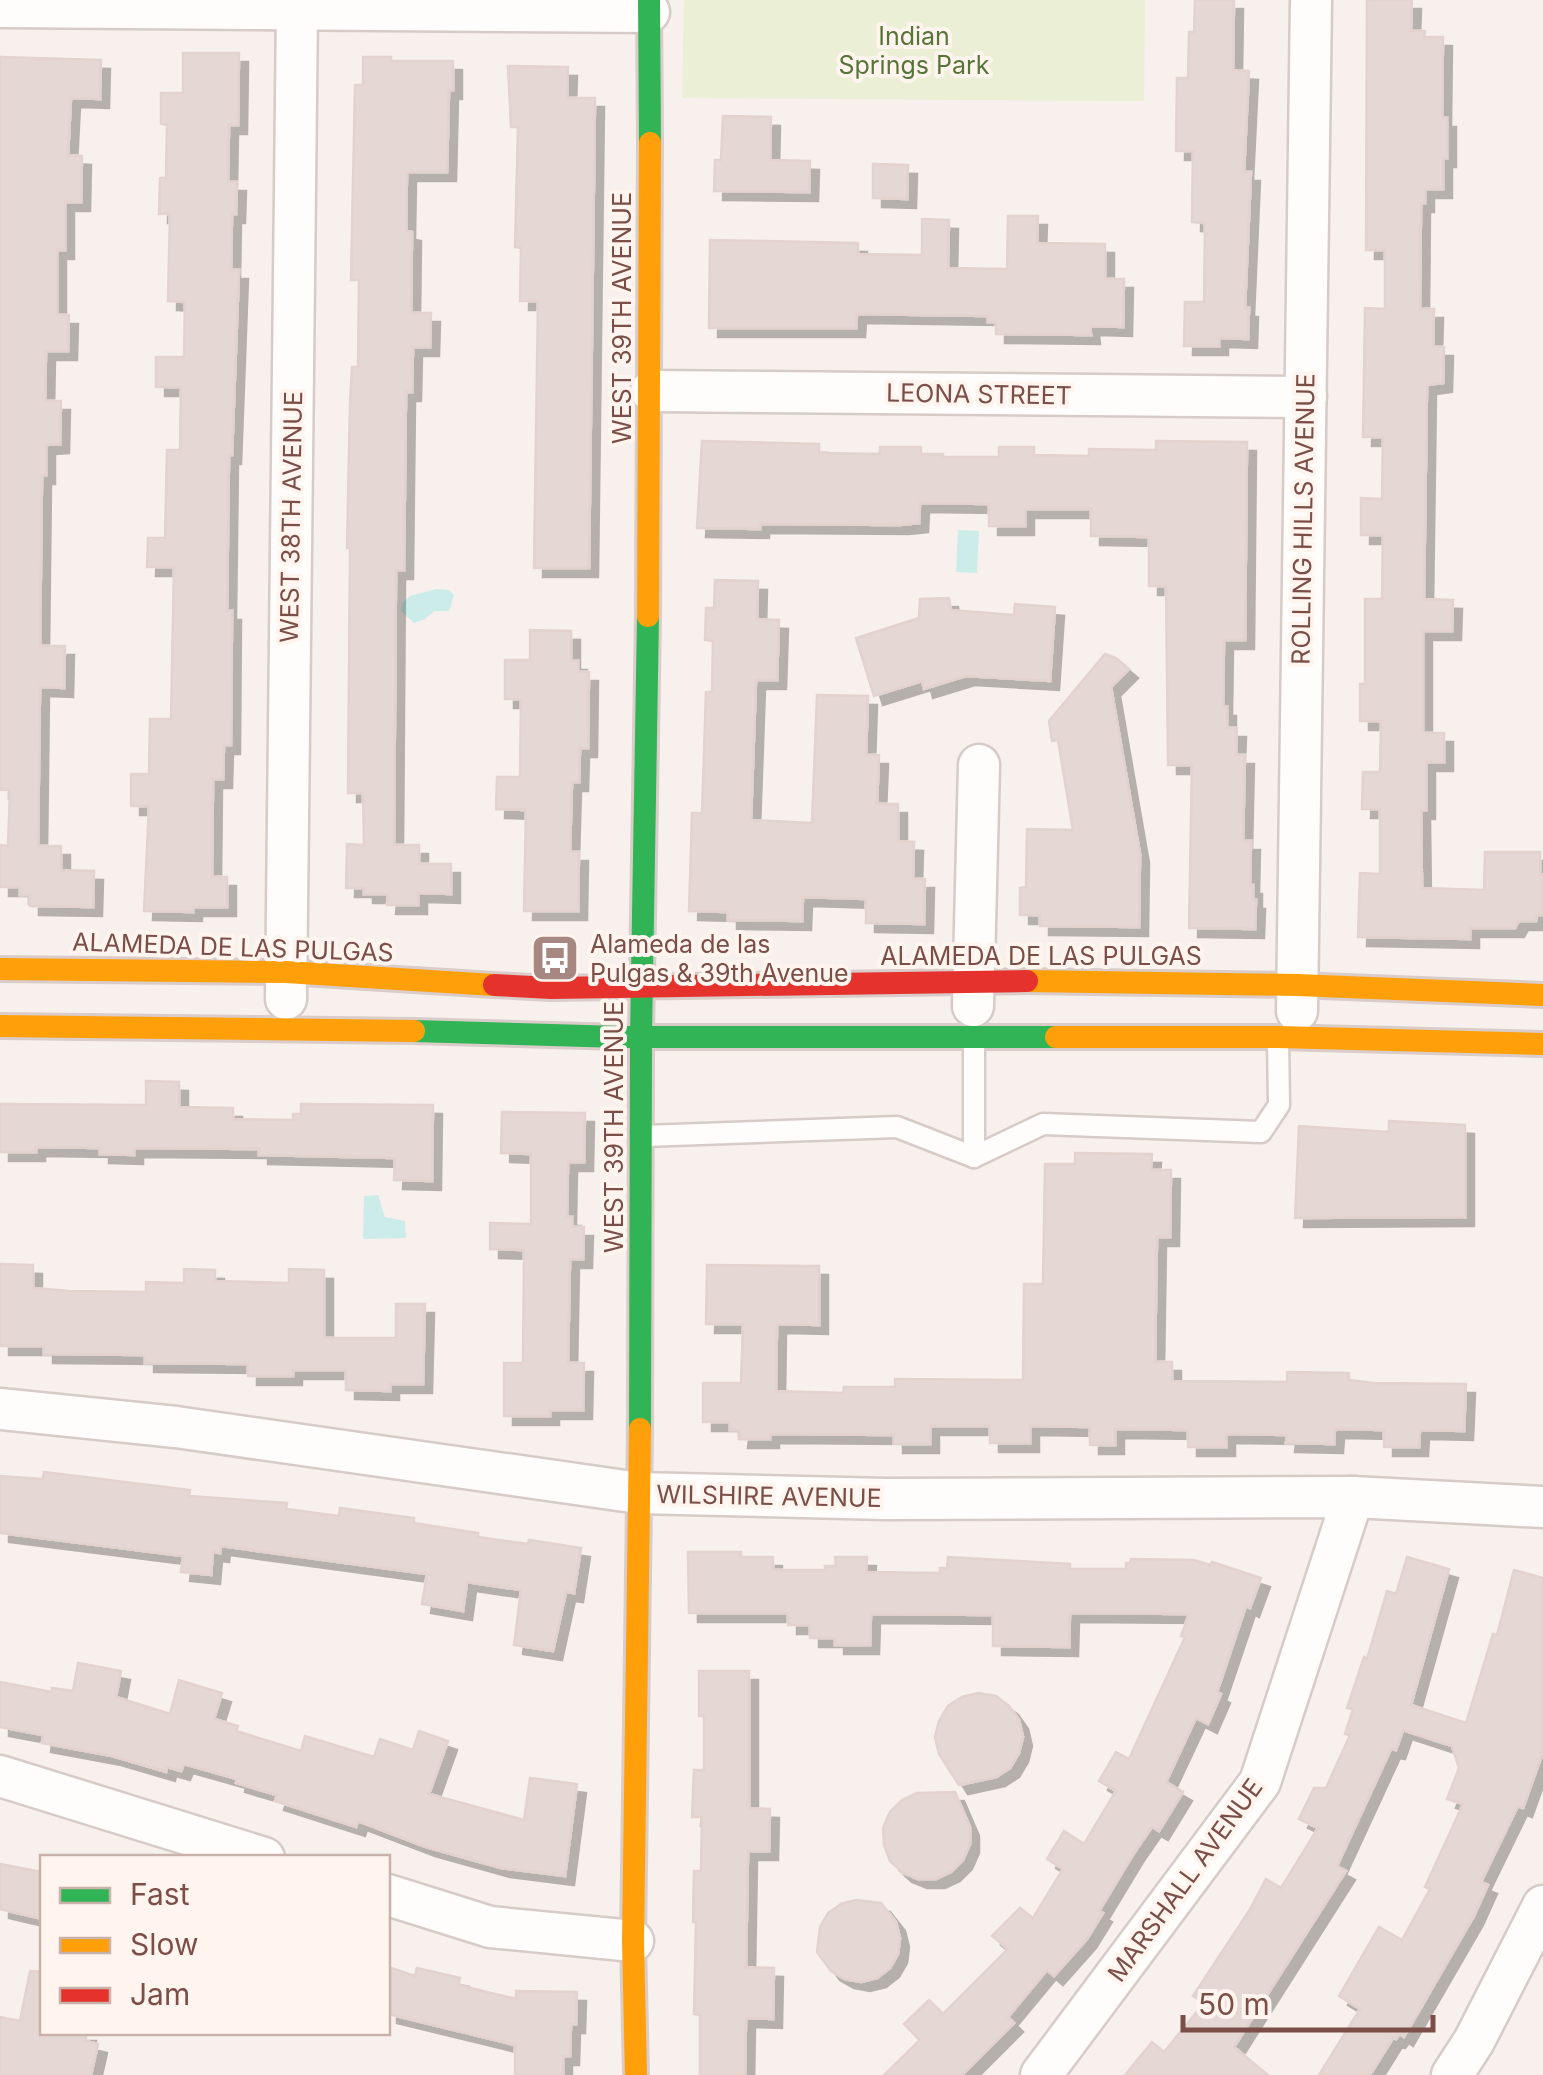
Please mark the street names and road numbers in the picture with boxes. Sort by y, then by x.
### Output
street label: WEST 39TH AVENUE [607,192,637,444]
street label: ROLLING HILLS AVENUE [1285,373,1321,665]
street label: LEONA STREET [886,377,1072,411]
street label: WEST 38TH AVENUE [274,391,308,643]
street label: ALAMEDA DE LAS PULGAS [72,926,394,968]
street label: ALAMEDA DE LAS PULGAS [880,941,1202,971]
street label: WEST 39TH AVENUE [599,1001,629,1253]
street label: WILSHIRE AVENUE [656,1479,882,1513]
street label: MARSHALL AVENUE [1101,1773,1269,1987]

